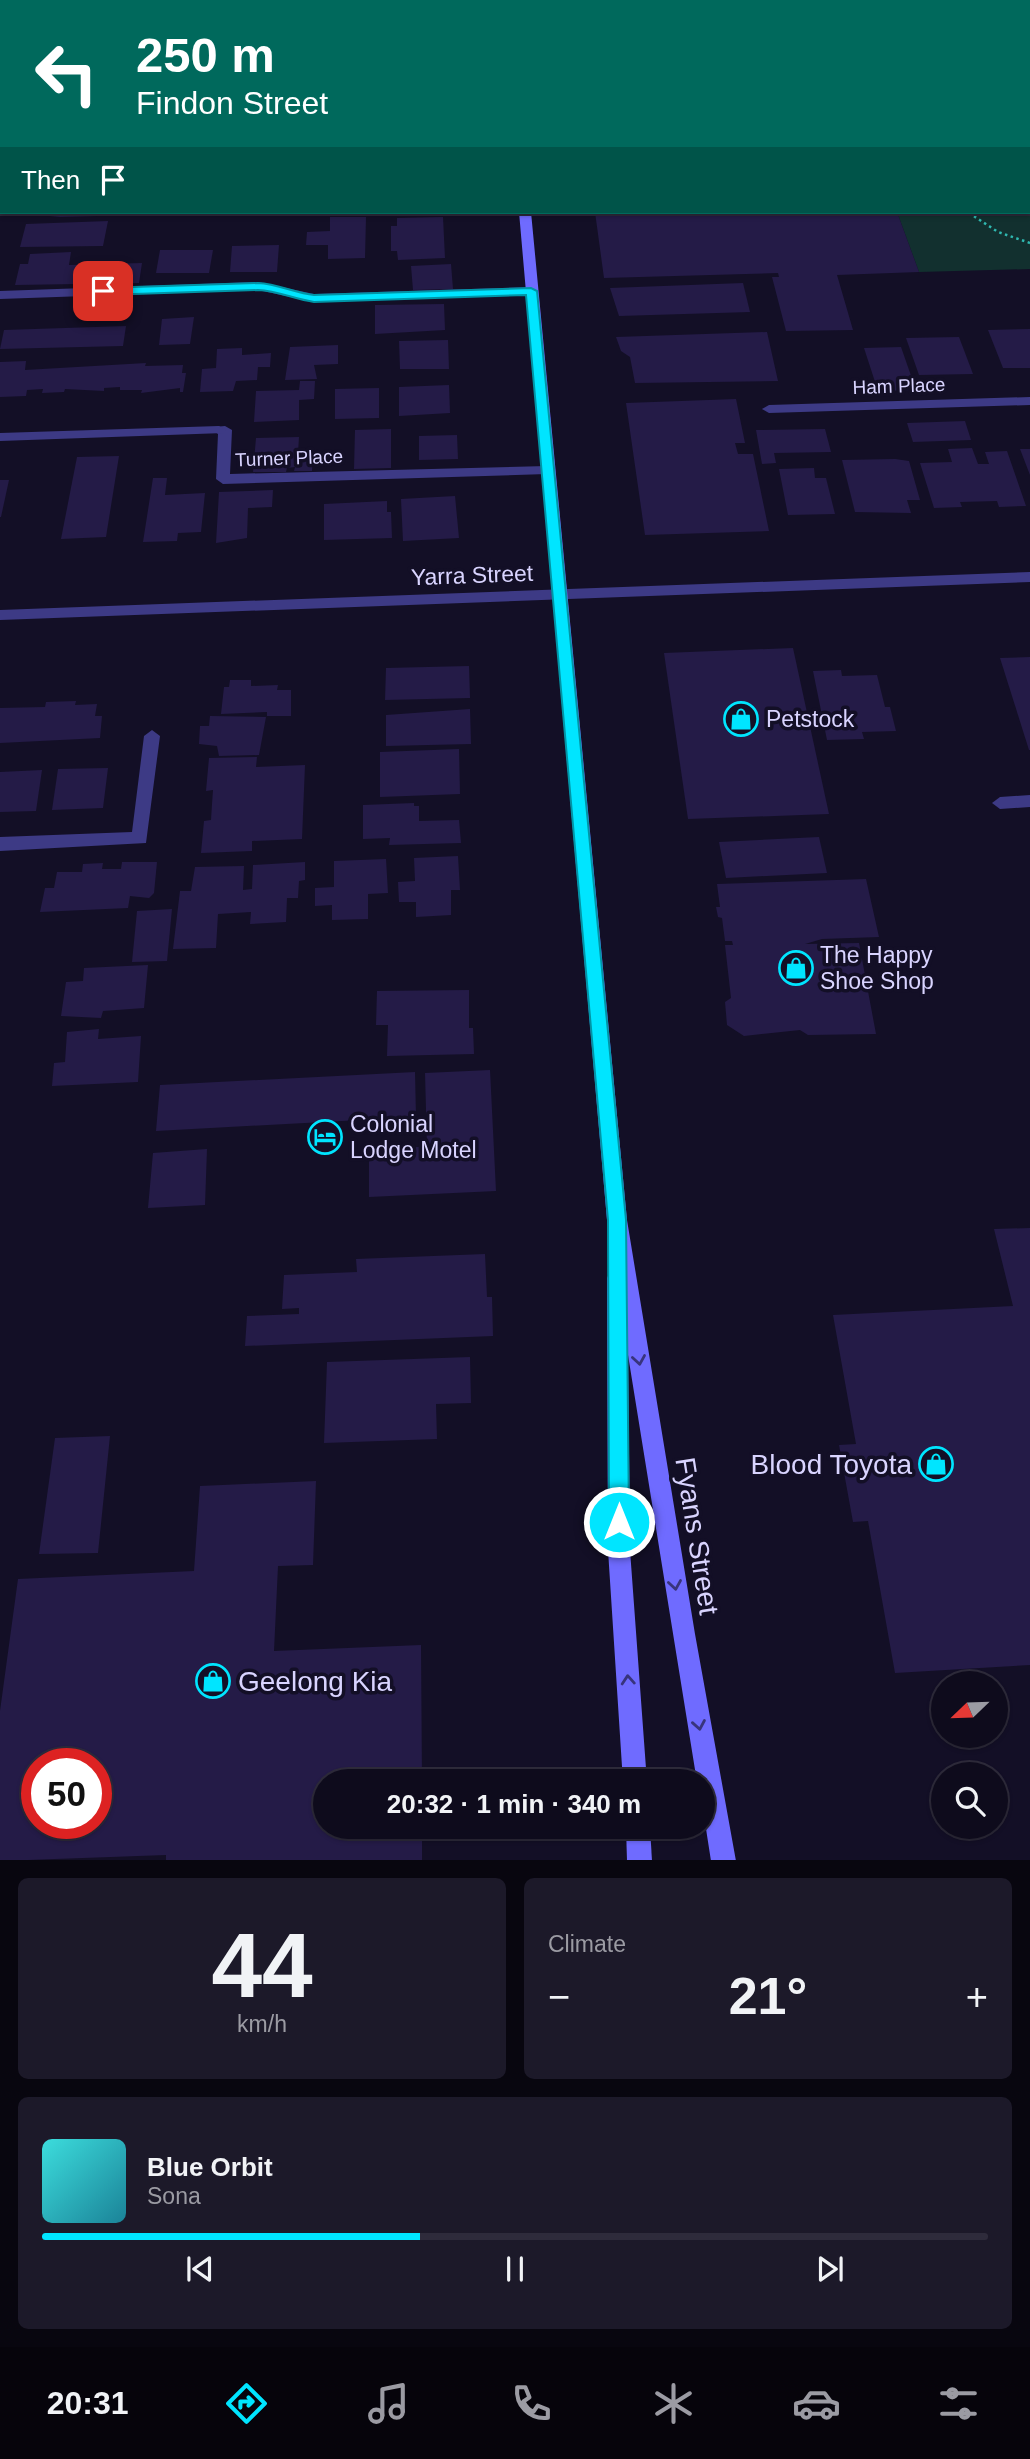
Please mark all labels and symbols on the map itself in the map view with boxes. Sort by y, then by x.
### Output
pin [73,261,133,321]
street label: Ham Place [852,374,946,398]
street label: Turner Place [235,446,343,470]
street label: Yarra Street [410,560,534,590]
shop icon: Petstock [722,700,760,738]
place label: Petstock [766,706,855,732]
place label: The Happy Shoe Shop [820,942,934,994]
shop icon: The Happy Shoe Shop [777,949,815,987]
place label: Colonial Lodge Motel [350,1111,477,1163]
hotel icon: Colonial Lodge Motel [306,1118,344,1156]
one-way arrow [631,1354,646,1366]
shop icon: Blood Toyota [917,1445,955,1483]
place label: Blood Toyota [751,1449,912,1480]
street label: Fyans Street [669,1455,725,1617]
position arrow [582,1485,656,1559]
one-way arrow [667,1579,682,1590]
shop icon: Geelong Kia [194,1662,232,1700]
place label: Geelong Kia [238,1666,393,1697]
north arrow [931,1671,1008,1748]
one-way arrow [621,1674,636,1685]
one-way arrow [691,1719,706,1731]
speed limit sign: 50 [21,1748,112,1839]

